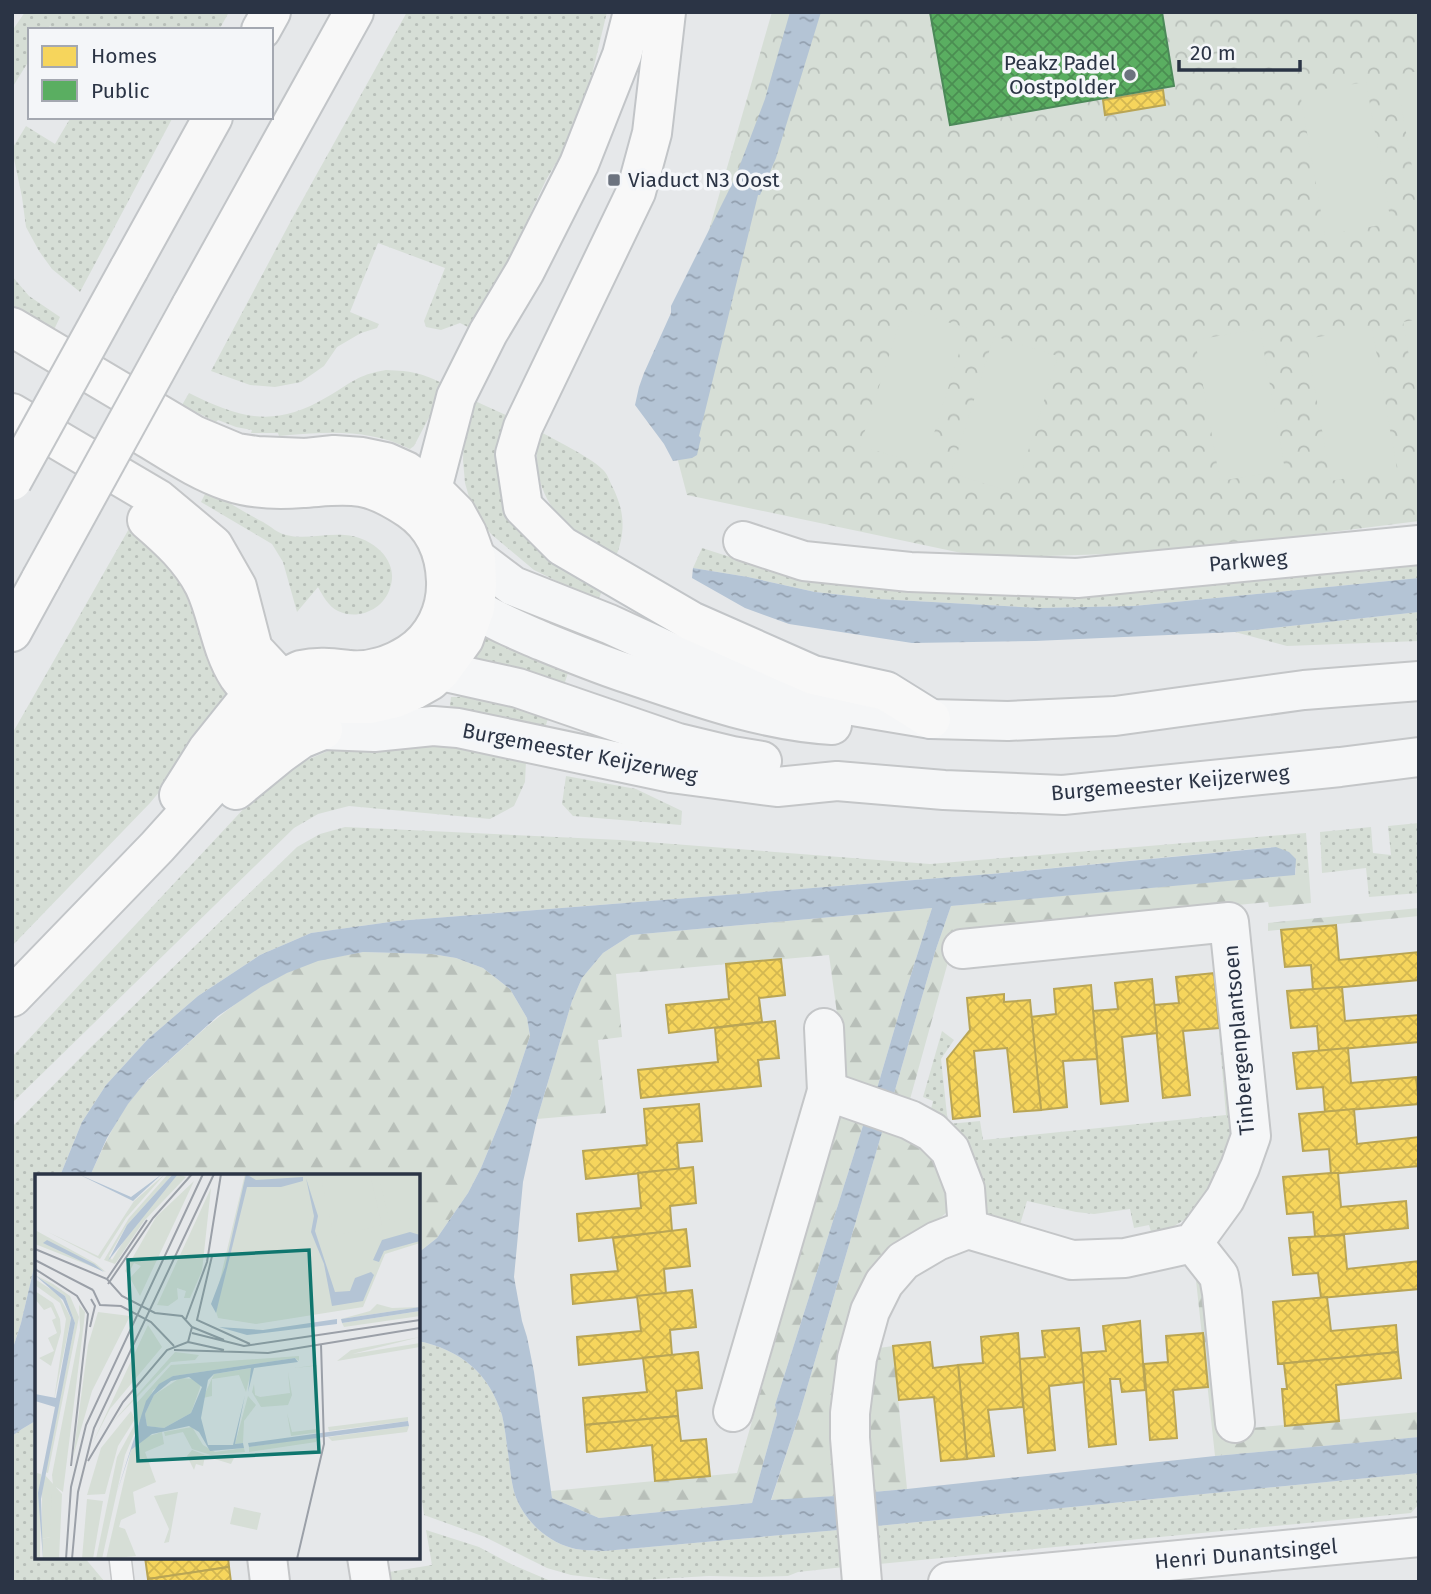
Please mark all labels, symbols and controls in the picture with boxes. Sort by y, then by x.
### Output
legend [28,28,273,119]
scale bar [1179,28,1300,72]
text: 20 m [1190,40,1236,66]
text: Homes [91,43,157,69]
place label: Peakz Padel Oostpolder [1004,50,1116,100]
marker: Peakz Padel Oostpolder [1122,67,1138,83]
text: Public [91,78,149,104]
place label: Viaduct N3 Oost [628,167,780,193]
marker: Viaduct N3 Oost [606,172,622,188]
street label: Parkweg [1208,545,1288,577]
street label: Burgemeester Keijzerweg [460,717,700,789]
street label: Burgemeester Keijzerweg [1050,760,1290,806]
street label: Tinbergenplantsoen [1218,944,1260,1136]
inset map [35,1174,420,1559]
street label: Henri Dunantsingel [1154,1533,1338,1575]

